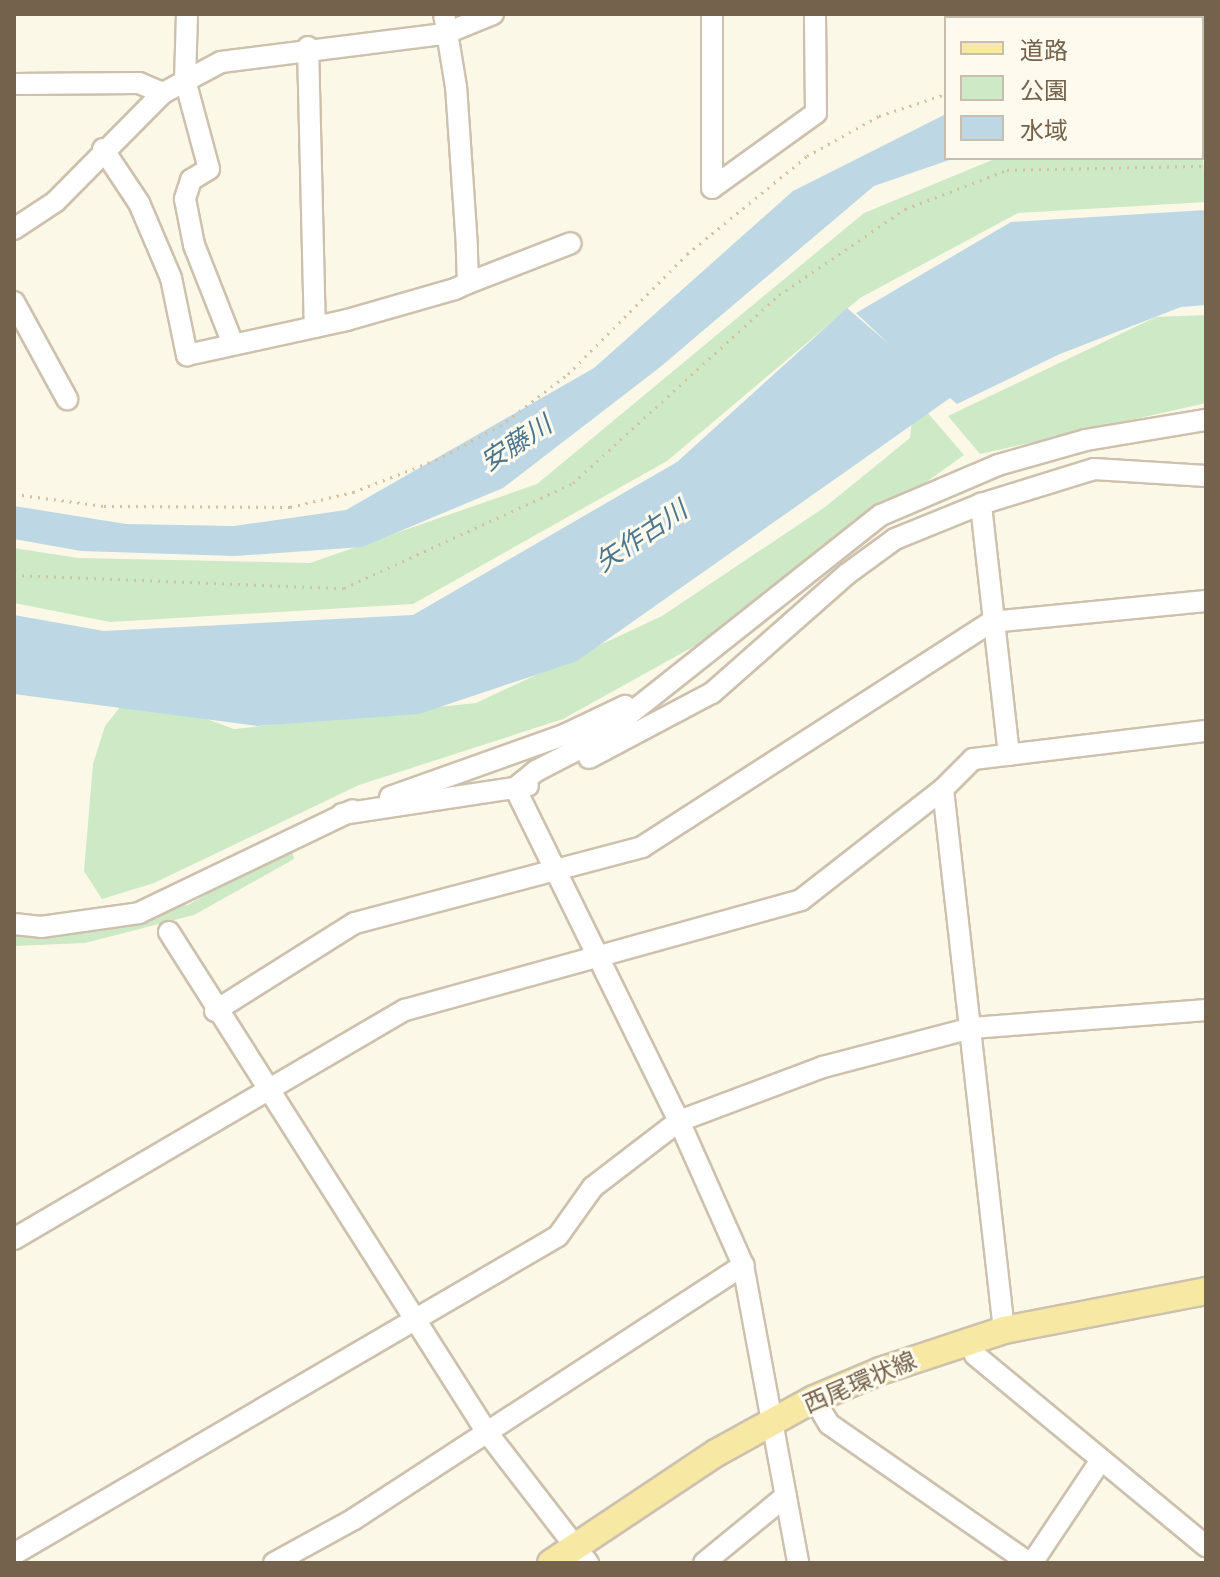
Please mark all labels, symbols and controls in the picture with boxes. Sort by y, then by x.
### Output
legend [944,16,1204,160]
text: 道路 [1020,35,1068,65]
text: 公園 [1020,75,1068,105]
text: 水域 [1020,115,1068,145]
water label: 安藤川 [475,409,557,477]
water label: 矢作古川 [589,494,693,578]
street label: 西尾環状線 [799,1345,921,1419]

